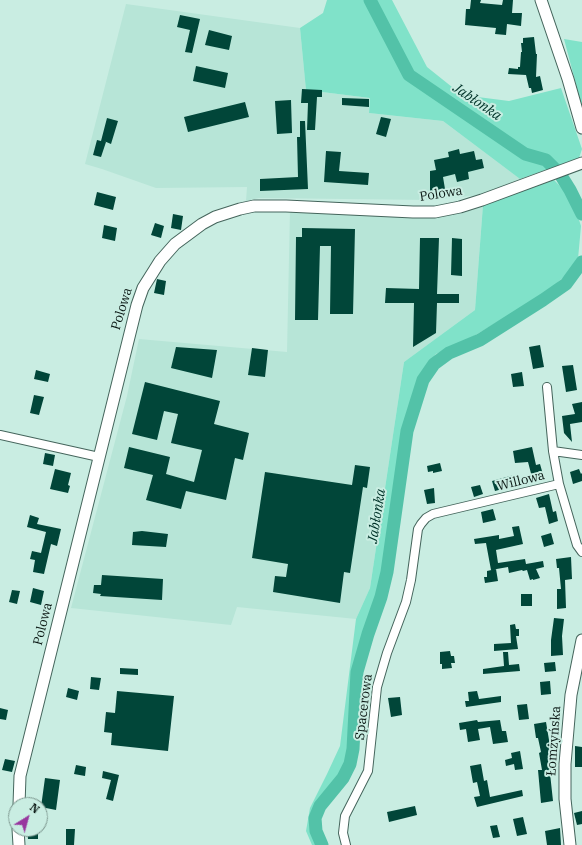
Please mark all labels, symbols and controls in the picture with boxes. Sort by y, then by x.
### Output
water label: Jabłonka [450,80,504,124]
street label: Polowa [418,183,464,205]
street label: Polowa [108,286,136,332]
street label: Willowa [496,468,546,494]
water label: Jabłonka [364,488,390,544]
street label: Polowa [30,601,56,647]
street label: Spacerowa [352,673,376,741]
street label: Łomżyńska [544,705,564,777]
north arrow [8,797,48,837]
text: N [27,800,42,816]

